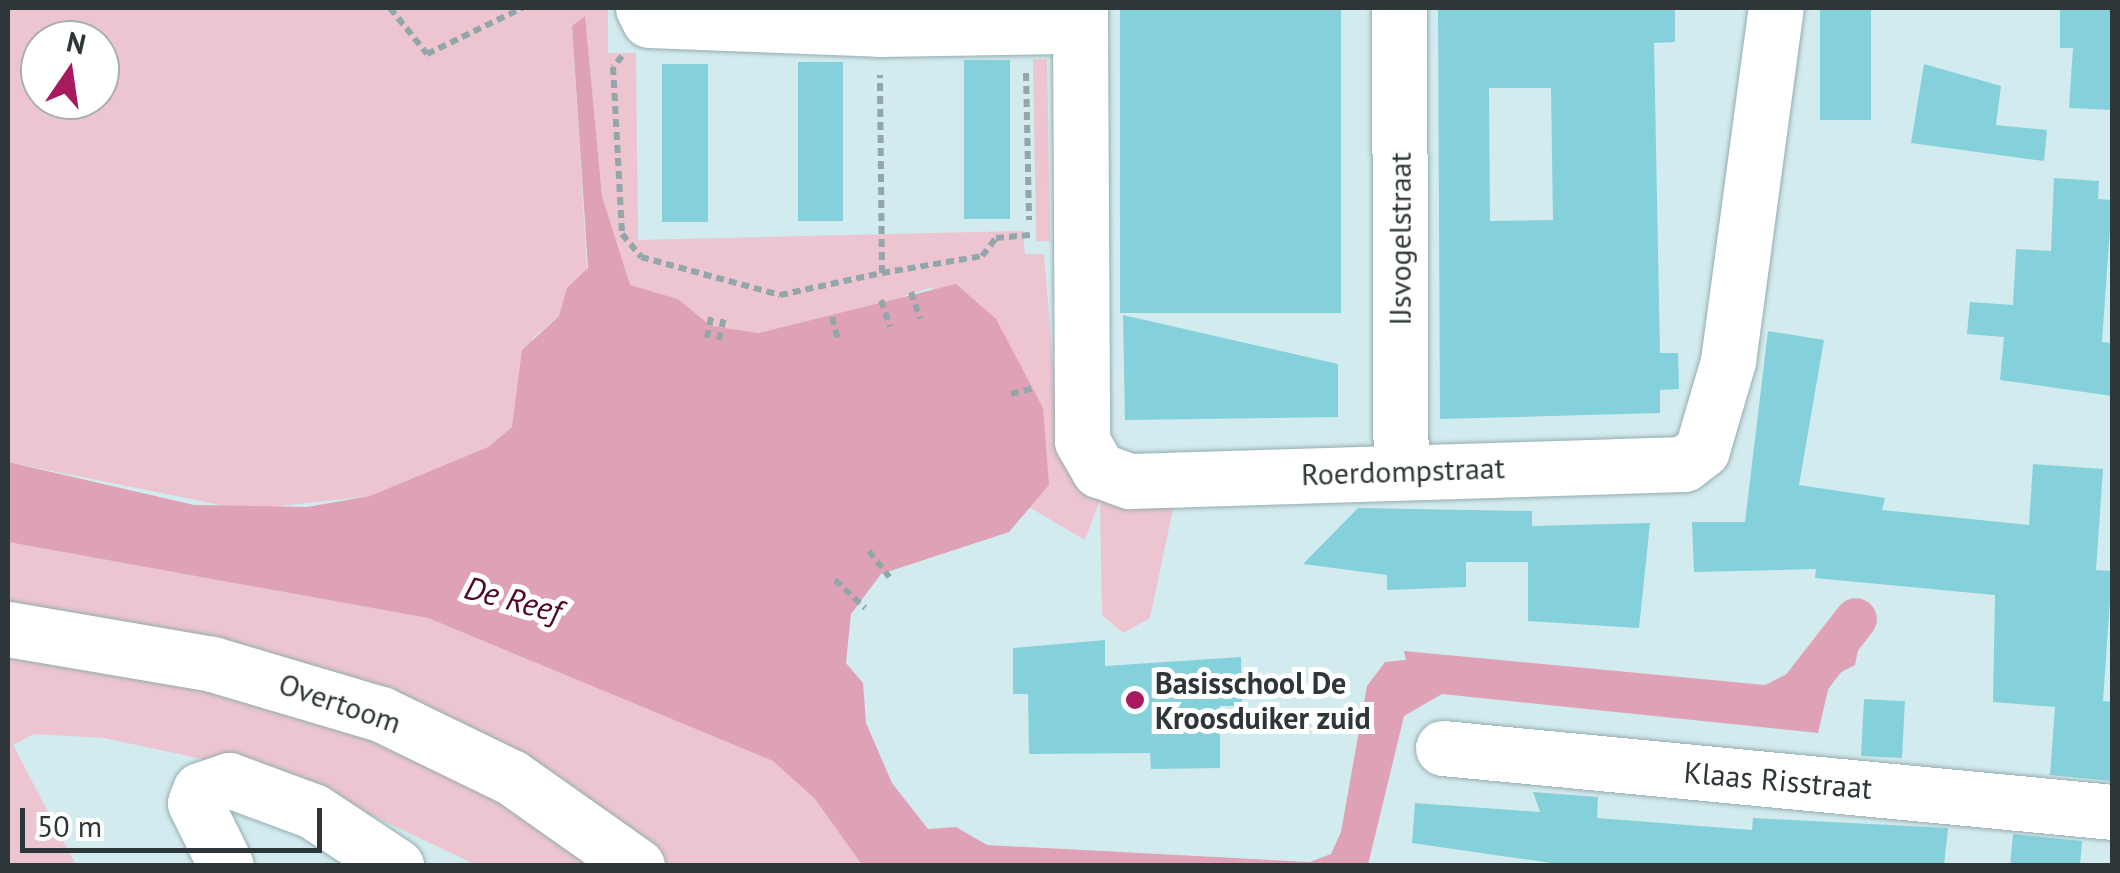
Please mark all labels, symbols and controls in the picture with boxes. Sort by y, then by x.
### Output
north arrow [20,20,120,120]
text: N [63,22,90,62]
street label: IJsvogelstraat [1382,152,1418,326]
street label: Roerdompstraat [1301,449,1505,493]
water label: De Reef [460,568,566,630]
street label: Overtoom [274,665,406,741]
place label: Basisschool De Kroosduiker zuid [1155,665,1371,736]
marker: Basisschool De Kroosduiker zuid [1124,689,1146,711]
street label: Klaas Risstraat [1682,754,1874,806]
scale bar [25,788,328,850]
text: 50 m [37,806,102,845]

